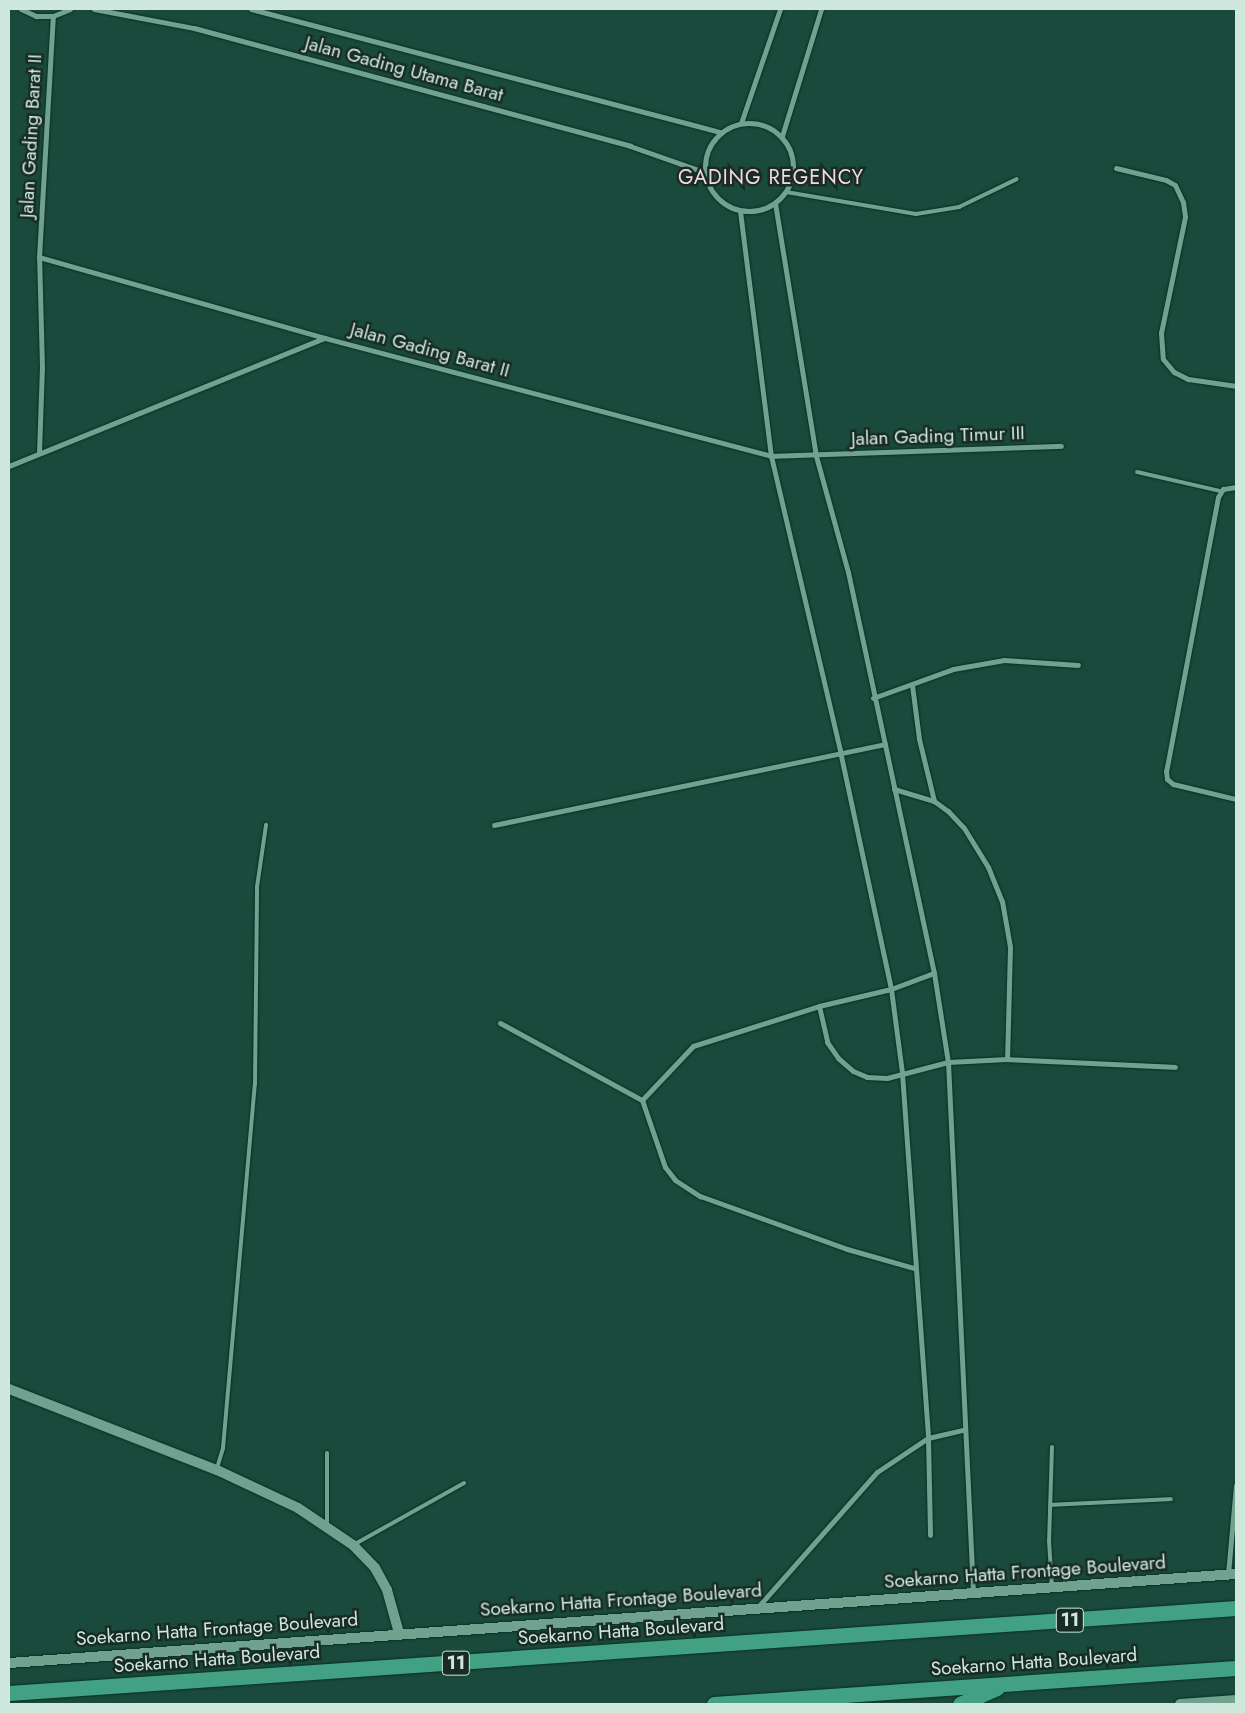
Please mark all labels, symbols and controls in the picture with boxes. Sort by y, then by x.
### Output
street label: Jalan Gading Utama Barat [302,32,506,106]
street label: Jalan Gading Barat II [15,54,47,218]
district label: GADING REGENCY [676,165,866,189]
street label: Jalan Gading Barat II [348,318,512,382]
street label: Jalan Gading Timur III [851,422,1025,450]
street label: Soekarno Hatta Frontage Boulevard [883,1551,1167,1593]
street label: Soekarno Hatta Frontage Boulevard [479,1579,763,1621]
road number: 11 [1055,1604,1085,1636]
street label: Soekarno Hatta Frontage Boulevard [75,1608,359,1650]
street label: Soekarno Hatta Boulevard [517,1612,725,1650]
street label: Soekarno Hatta Boulevard [113,1640,321,1678]
street label: Soekarno Hatta Boulevard [930,1643,1138,1681]
road number: 11 [441,1648,471,1679]

